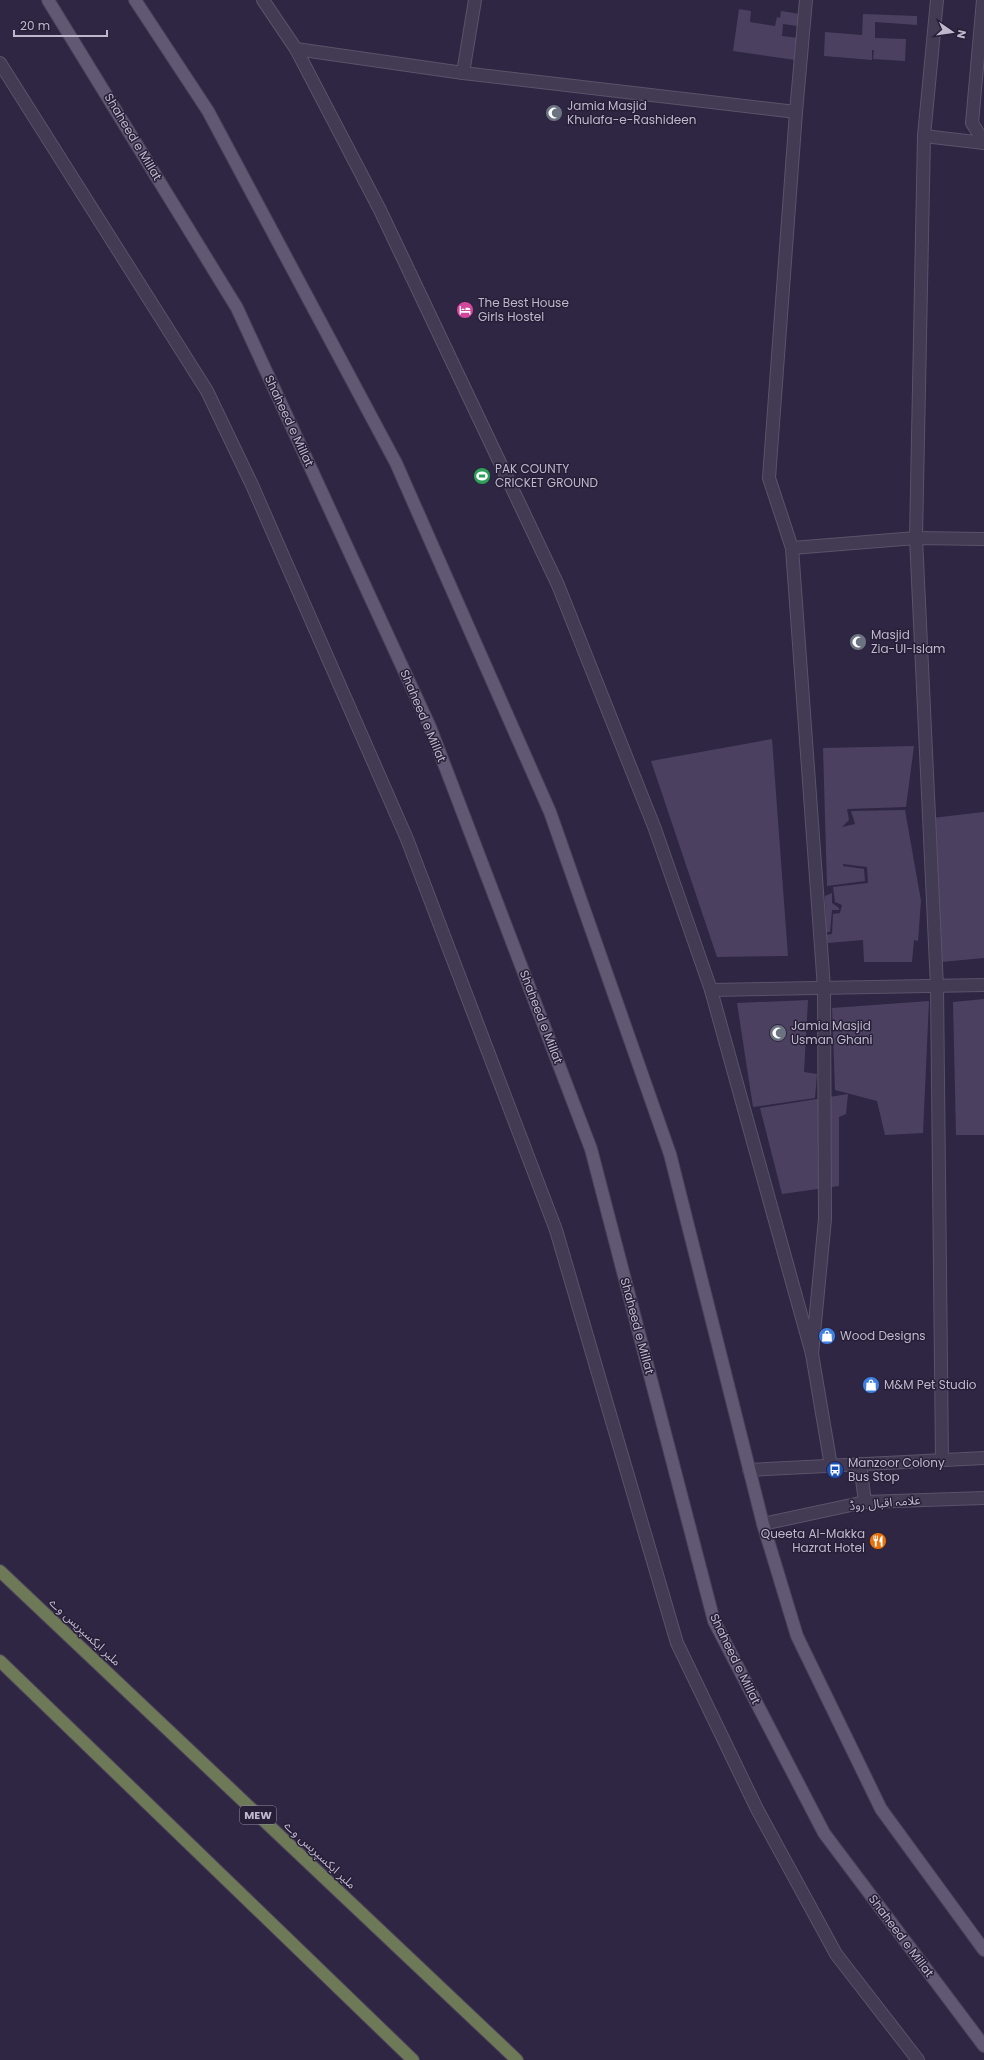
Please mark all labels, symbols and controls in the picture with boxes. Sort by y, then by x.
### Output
scale bar [14,12,107,38]
north arrow [932,12,972,52]
text: 20 m [20,17,50,34]
text: N [953,28,970,40]
street label: Shaheed e Millat [101,90,166,184]
place label: Jamia Masjid Khulafa-e-Rashideen [567,97,696,128]
mosque icon: Jamia Masjid Khulafa-e-Rashideen [544,103,564,123]
place label: The Best House Girls Hostel [478,294,569,325]
hotel icon: The Best House Girls Hostel [455,300,475,320]
street label: Shaheed e Millat [261,372,318,469]
place label: PAK COUNTY CRICKET GROUND [495,460,598,491]
sports icon: PAK COUNTY CRICKET GROUND [472,466,492,486]
place label: Masjid Zia-Ul-Islam [871,626,945,657]
mosque icon: Masjid Zia-Ul-Islam [848,632,868,652]
street label: Shaheed e Millat [396,667,451,765]
street label: Shaheed e Millat [516,968,567,1066]
place label: Jamia Masjid Usman Ghani [791,1017,873,1048]
mosque icon: Jamia Masjid Usman Ghani [768,1023,788,1043]
street label: Shaheed e Millat [616,1276,659,1376]
shop icon: Wood Designs [817,1326,837,1346]
place label: Wood Designs [840,1327,926,1344]
shop icon: M&M Pet Studio [861,1375,881,1395]
place label: M&M Pet Studio [884,1376,977,1393]
place label: Manzoor Colony Bus Stop [848,1454,945,1485]
bus stop icon: Manzoor Colony Bus Stop [825,1460,845,1480]
street label: علامہ اقبال روڈ [849,1491,921,1514]
place label: Queeta Al-Makka Hazrat Hotel [761,1525,865,1556]
restaurant icon: Queeta Al-Makka Hazrat Hotel [868,1531,888,1551]
street label: ملیر ایکسپریس وے [46,1594,125,1670]
street label: Shaheed e Millat [706,1611,765,1707]
road number: MEW [240,1806,276,1824]
street label: ملیر ایکسپریس وے [281,1817,360,1893]
street label: Shaheed e Millat [865,1891,938,1980]

